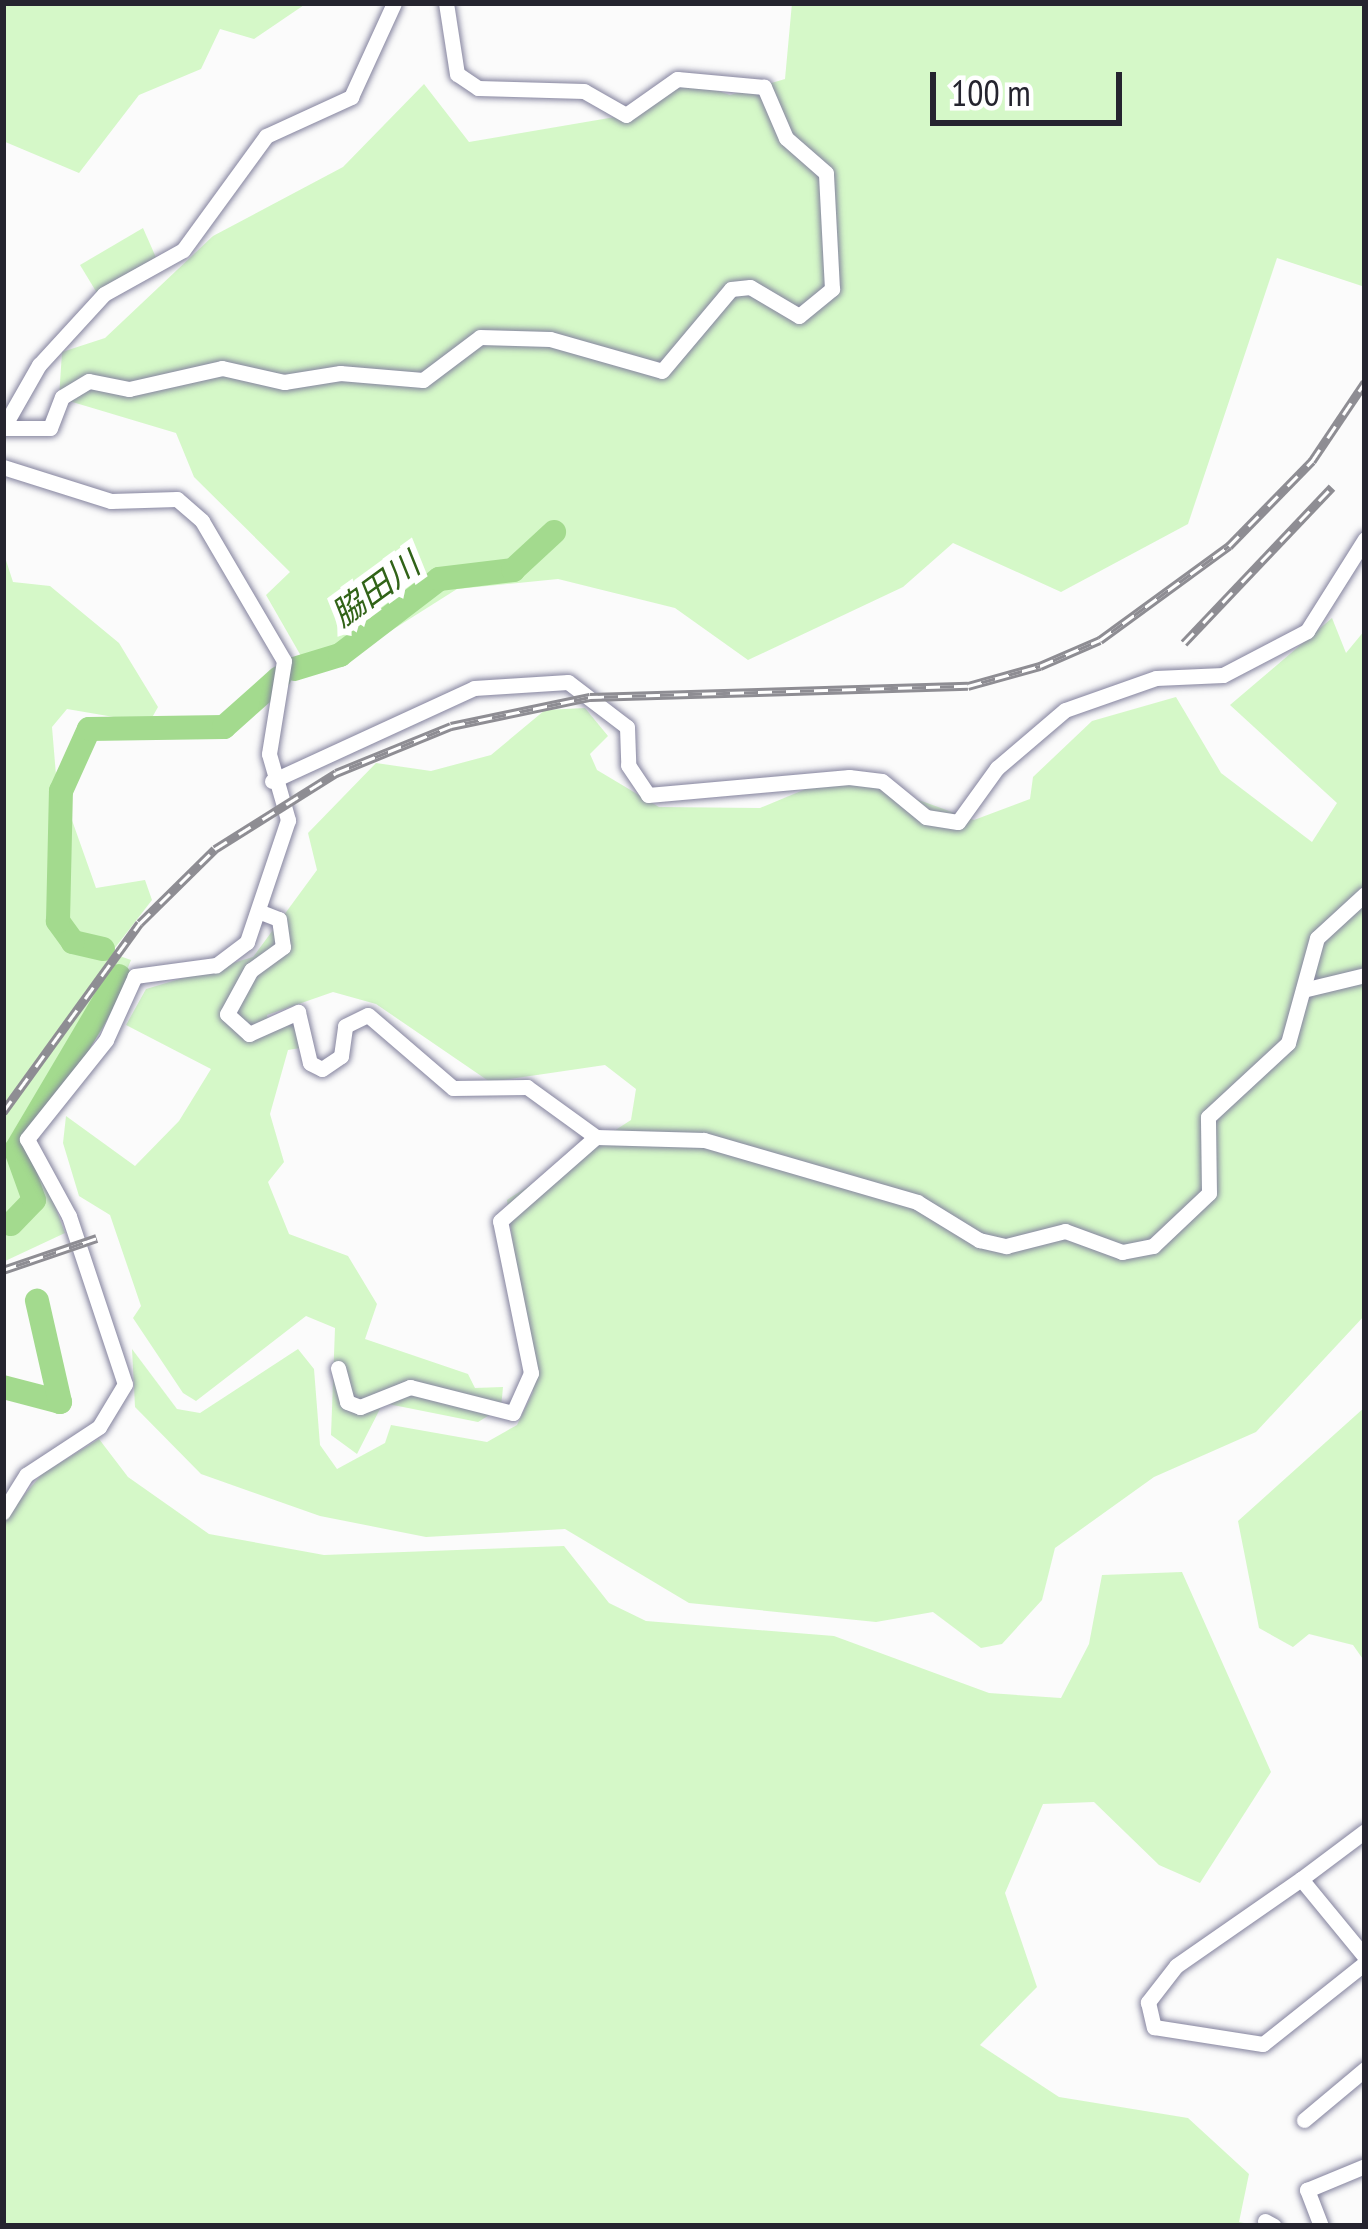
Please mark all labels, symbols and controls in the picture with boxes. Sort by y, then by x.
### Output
scale bar [936,48,1128,122]
text: 100 m [951,69,1031,116]
water label: 脇田川 [323,544,427,634]

